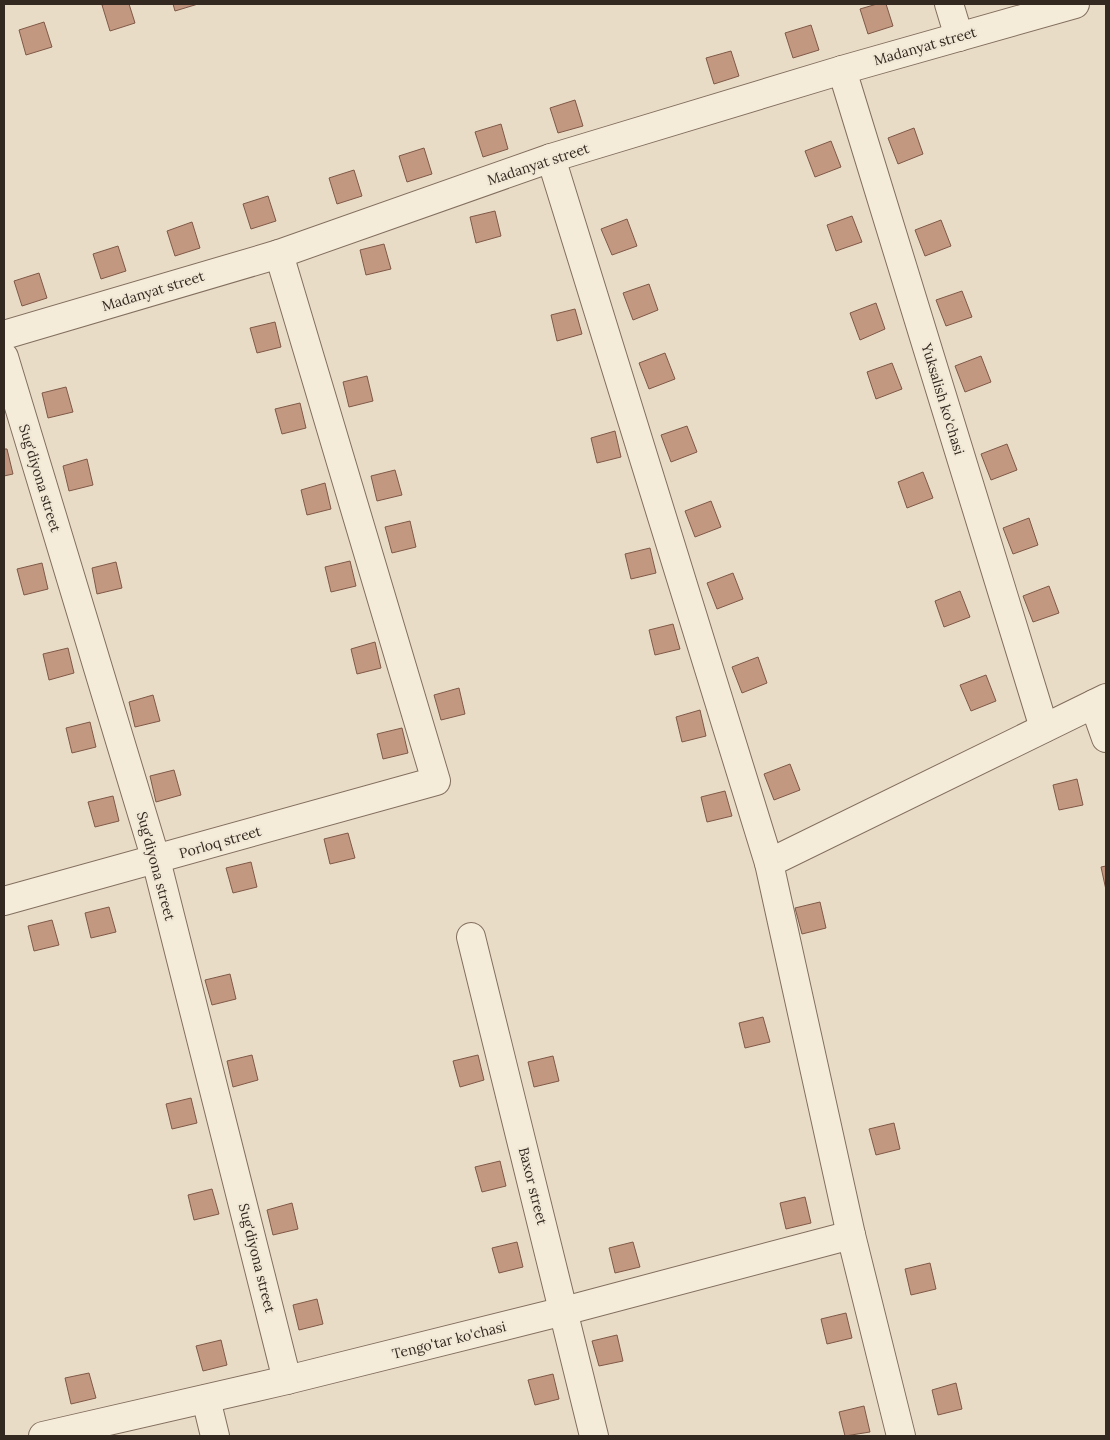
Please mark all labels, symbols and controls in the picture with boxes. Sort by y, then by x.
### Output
street label: Madanyat street [872,23,979,69]
street label: Madanyat street [485,139,592,189]
street label: Madanyat street [100,267,207,315]
street label: Yuksalish ko'chasi [917,340,969,457]
street label: Sug'diyona street [15,422,65,535]
street label: Sug'diyona street [133,810,179,923]
street label: Porloq street [177,822,264,862]
street label: Baxor street [515,1145,551,1227]
street label: Sug'diyona street [235,1201,279,1315]
street label: Tengo'tar ko'chasi [390,1317,508,1363]

